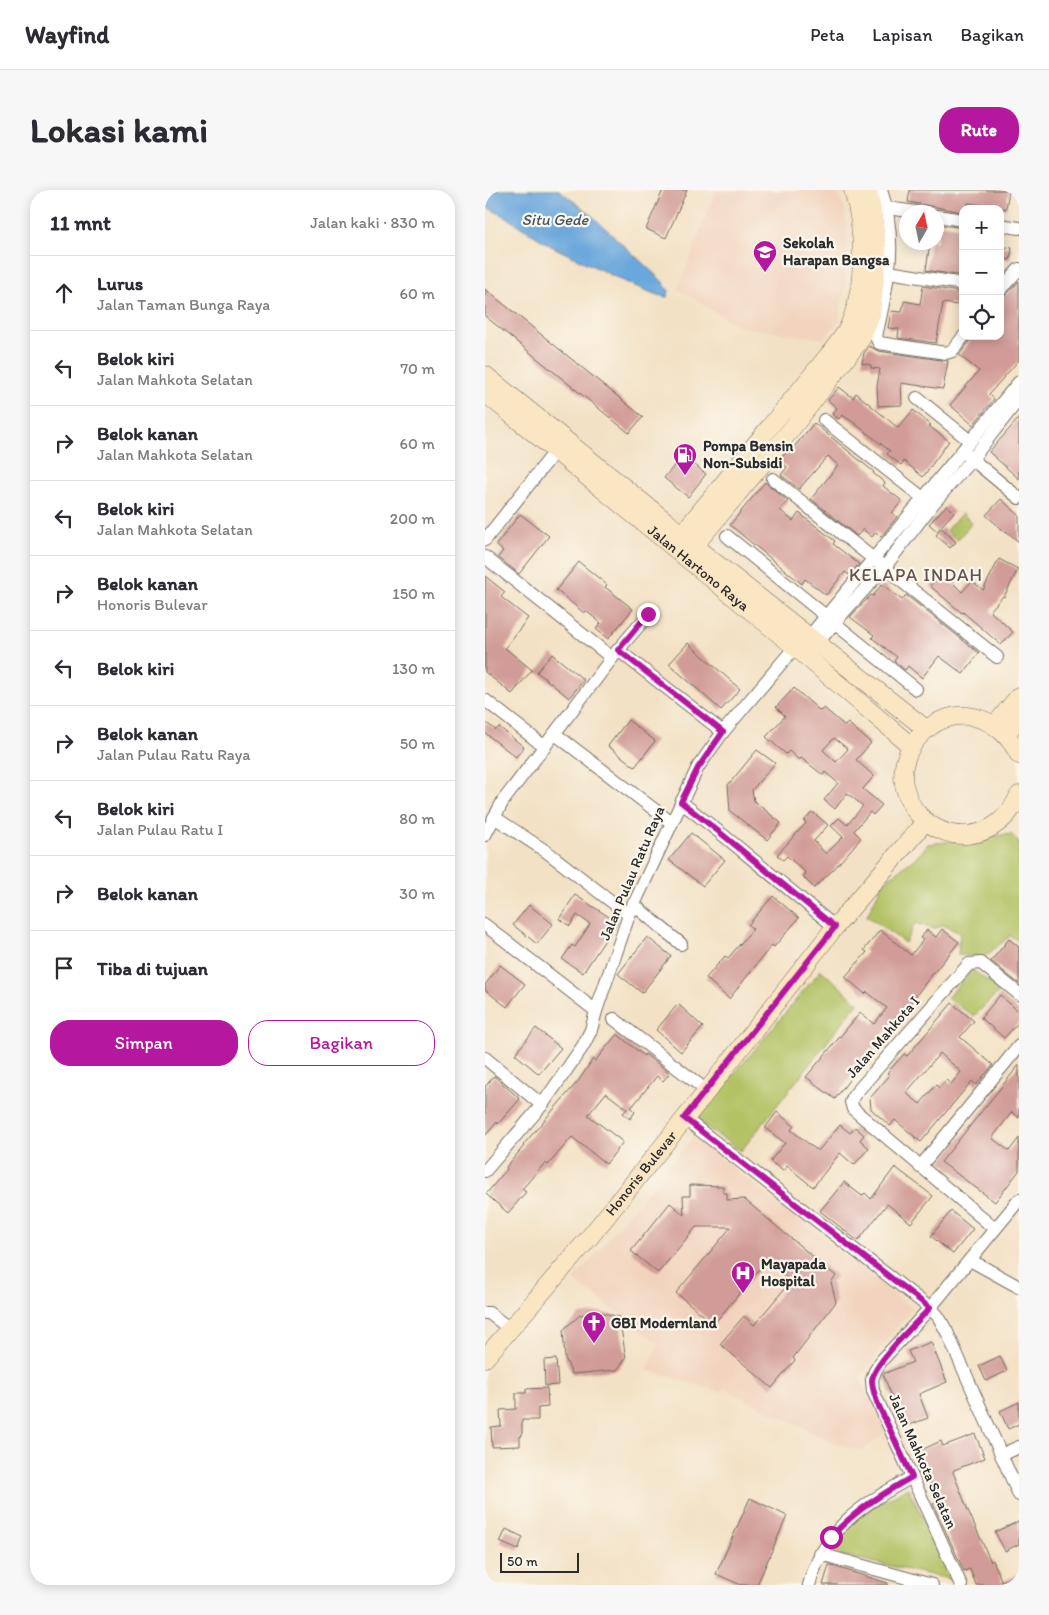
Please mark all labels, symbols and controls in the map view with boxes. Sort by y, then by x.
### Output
text: Wayfind [25,20,109,49]
text: Peta [810,24,844,46]
text: Lapisan [872,24,932,46]
text: Bagikan [960,24,1024,46]
button: Rute [939,107,1019,153]
text: Lokasi kami [30,109,208,151]
north arrow [899,205,944,250]
map controls [959,205,1004,340]
button: + [959,205,1004,250]
text: 11 mnt [50,210,111,235]
water label: Situ Gede [522,210,590,229]
text: Jalan kaki · 830 m [310,213,435,232]
place label: Sekolah Harapan Bangsa [783,234,890,270]
school or university icon: Sekolah Harapan Bangsa [752,239,778,273]
button: − [959,250,1004,295]
text: Lurus [97,272,143,295]
icon: ahead [50,279,78,307]
text: 60 m [400,284,435,303]
text: Jalan Taman Bunga Raya [97,295,270,314]
button: locate [959,295,1004,340]
text: Belok kiri [97,347,174,370]
icon: left [50,354,78,382]
text: 70 m [400,359,435,378]
text: Jalan Mahkota Selatan [97,370,253,389]
text: Belok kanan [97,422,198,445]
icon: right [50,429,78,457]
text: 60 m [400,434,435,453]
place label: Pompa Bensin Non-Subsidi [703,437,794,472]
fuel station icon: Pompa Bensin Non-Subsidi [672,442,698,476]
text: Jalan Mahkota Selatan [97,445,253,464]
text: Belok kiri [97,497,174,520]
icon: left [50,504,78,532]
text: 200 m [390,509,435,528]
text: Jalan Mahkota Selatan [97,520,253,539]
street label: Jalan Hartono Raya [644,521,753,615]
district label: KELAPA INDAH [849,564,983,586]
text: Belok kanan [97,572,198,595]
icon: right [50,579,78,607]
text: 150 m [392,584,435,603]
text: Honoris Bulevar [97,595,208,614]
route end [637,603,660,626]
icon: left [50,654,78,682]
text: Belok kiri [97,657,174,680]
text: 130 m [392,659,435,678]
text: Belok kanan [97,722,198,745]
icon: right [50,729,78,757]
text: 50 m [400,734,435,753]
text: Jalan Pulau Ratu Raya [97,745,251,764]
text: Belok kiri [97,797,174,820]
street label: Jalan Pulau Ratu Raya [596,803,668,943]
icon: left [50,804,78,832]
text: 80 m [399,809,435,828]
text: Jalan Pulau Ratu I [97,820,223,839]
icon: right [50,879,78,907]
text: Belok kanan [97,882,198,905]
text: 30 m [399,884,435,903]
icon: arrive [50,954,78,982]
text: Tiba di tujuan [97,957,208,980]
street label: Jalan Mahkota I [842,992,924,1082]
button: Simpan [50,1020,238,1066]
button: Bagikan [248,1020,435,1066]
street label: Honoris Bulevar [602,1127,681,1219]
place label: Mayapada Hospital [761,1255,826,1291]
hospital icon: Mayapada Hospital [730,1260,756,1294]
church icon: GBI Modernland [581,1310,607,1344]
place label: GBI Modernland [611,1314,718,1332]
street label: Jalan Mahkota Selatan [885,1391,961,1531]
route start [820,1526,843,1549]
scale bar [500,1550,579,1573]
text: 50 m [507,1553,538,1570]

